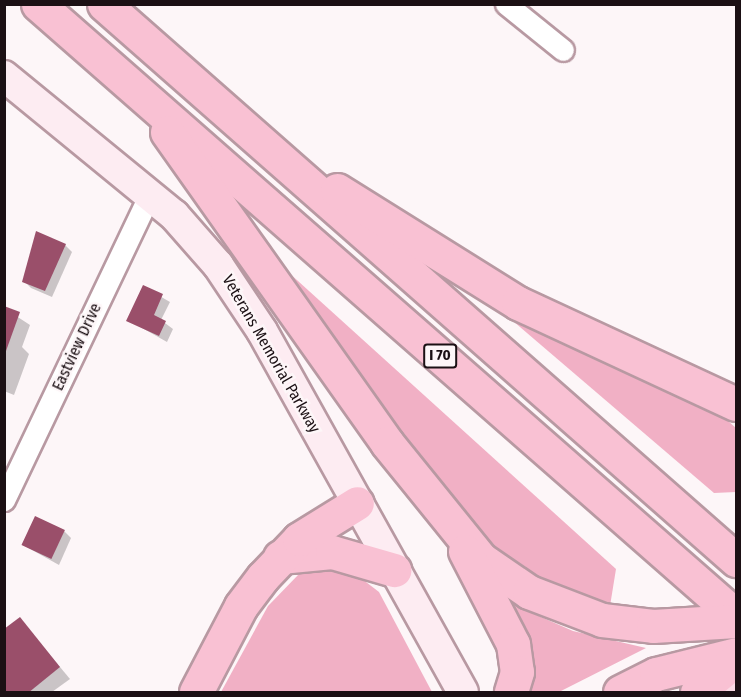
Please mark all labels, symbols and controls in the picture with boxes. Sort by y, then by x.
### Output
street label: Veterans Memorial Parkway [218,272,324,436]
street label: Eastview Drive [48,300,106,394]
road number: I 70 [422,344,458,368]

